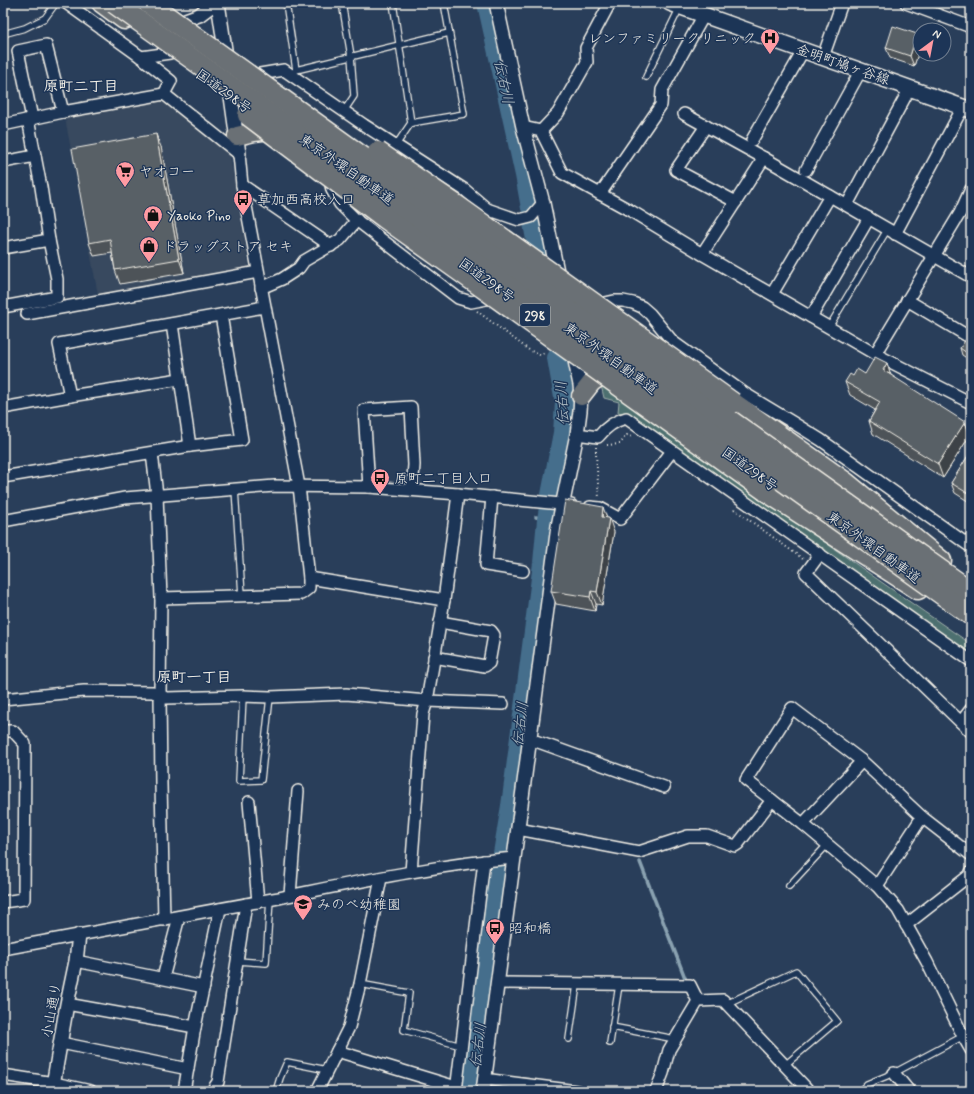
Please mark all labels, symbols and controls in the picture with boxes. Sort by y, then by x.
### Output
north arrow [912,22,952,62]
text: N [930,26,944,42]
hospital icon: レンファミリークリニック [759,27,781,55]
place label: レンファミリークリニック [588,30,756,48]
street label: 金明町鳩ヶ谷線 [793,40,892,89]
water label: 伝右川 [489,58,517,106]
street label: 国道298号 [192,65,255,118]
district label: 原町二丁目 [43,77,119,97]
street label: 東京外環自動車道 [295,130,397,209]
supermarket icon: ヤオコー [114,160,136,188]
place label: ヤオコー [139,163,195,181]
bus stop icon: 草加西高校入口 [232,188,254,216]
place label: 草加西高校入口 [257,191,355,209]
shop icon: Yaoko Pino [142,204,164,232]
place label: Yaoko Pino [167,207,231,225]
shop icon: ドラッグストア セキ [138,235,160,263]
place label: ドラッグストア セキ [163,238,293,256]
street label: 国道298号 [455,254,518,307]
road number: 298 [520,304,550,326]
street label: 東京外環自動車道 [560,319,661,399]
water label: 伝右川 [551,380,575,426]
street label: 国道298号 [718,443,781,496]
bus stop icon: 原町二丁目入口 [369,467,391,495]
place label: 原町二丁目入口 [394,470,492,488]
street label: 東京外環自動車道 [823,508,924,588]
district label: 原町一丁目 [156,668,232,688]
water label: 伝右川 [508,701,534,748]
school or university icon: みのべ幼稚園 [292,893,314,921]
place label: みのべ幼稚園 [317,896,401,914]
bus stop icon: 昭和橋 [484,917,506,945]
place label: 昭和橋 [509,920,551,938]
street label: 小山通り [38,981,66,1039]
water label: 伝右川 [466,1022,492,1069]

